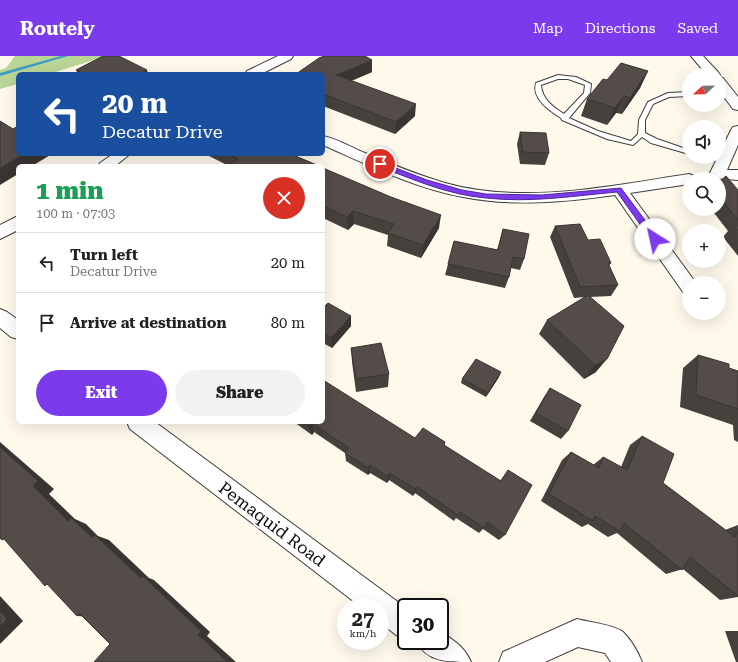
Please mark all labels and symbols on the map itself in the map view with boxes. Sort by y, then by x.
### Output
north arrow [682,68,726,112]
pin [363,147,397,181]
position arrow [634,218,676,260]
street label: Pemaquid Road [215,477,329,571]
speed limit sign: 30 [397,598,449,650]

